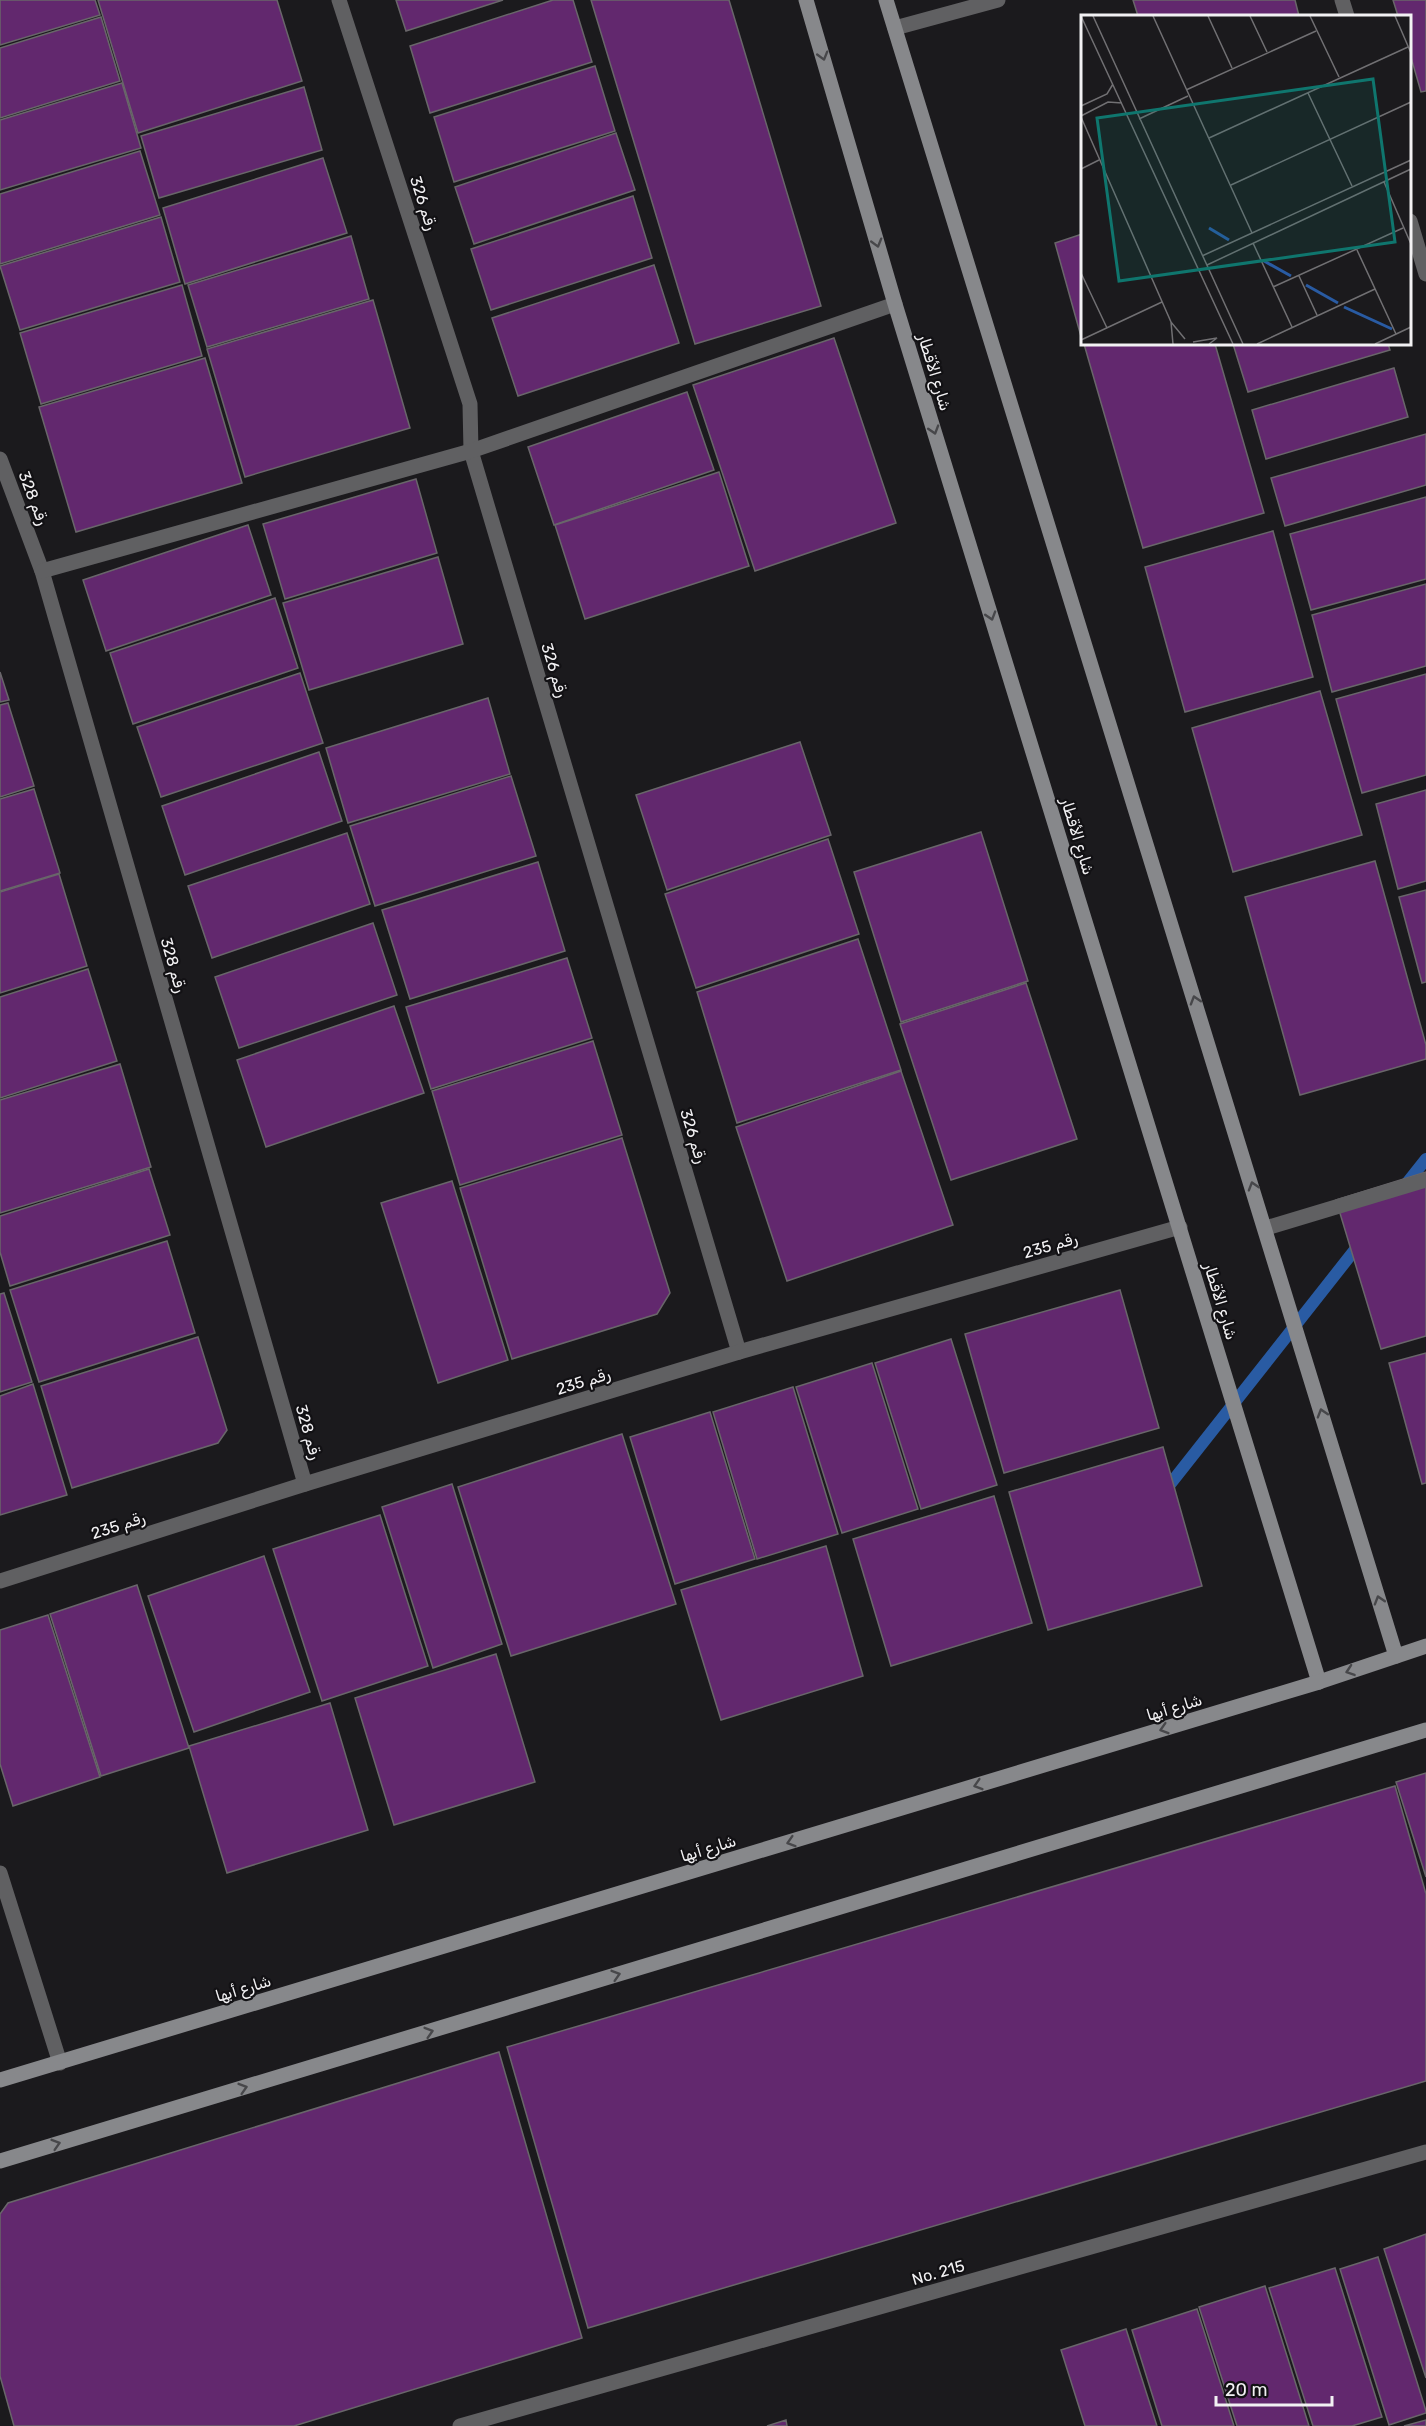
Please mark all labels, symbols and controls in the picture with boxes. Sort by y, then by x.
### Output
inset map [1081,15,1411,345]
one-way arrow [816,50,828,61]
street label: رقم 326 [405,174,441,233]
one-way arrow [870,237,882,248]
street label: شارع الأقطار [912,330,955,414]
one-way arrow [927,424,939,435]
street label: رقم 328 [14,468,53,528]
one-way arrow [984,610,997,621]
street label: رقم 326 [536,641,572,700]
street label: شارع الأقطار [1055,794,1098,878]
street label: رقم 328 [156,935,190,995]
one-way arrow [1190,995,1202,1006]
street label: رقم 326 [675,1107,711,1166]
one-way arrow [1248,1181,1260,1192]
street label: رقم 235 [1021,1229,1080,1263]
street label: شارع الأقطار [1198,1259,1241,1343]
street label: رقم 235 [554,1364,613,1400]
street label: رقم 328 [291,1402,325,1462]
one-way arrow [1317,1408,1329,1419]
street label: رقم 235 [89,1508,148,1544]
one-way arrow [1374,1595,1386,1606]
one-way arrow [1346,1664,1356,1677]
street label: شارع أبها [1144,1690,1205,1727]
one-way arrow [1159,1722,1170,1734]
one-way arrow [973,1778,983,1790]
street label: شارع أبها [678,1831,739,1868]
one-way arrow [786,1835,797,1847]
one-way arrow [610,1970,621,1982]
street label: شارع أبها [213,1971,274,2008]
one-way arrow [423,2027,434,2039]
one-way arrow [237,2083,248,2095]
one-way arrow [50,2139,61,2151]
street label: No. 215 [910,2256,967,2289]
scale bar [1216,2369,1332,2407]
text: 20 m [1225,2379,1267,2401]

